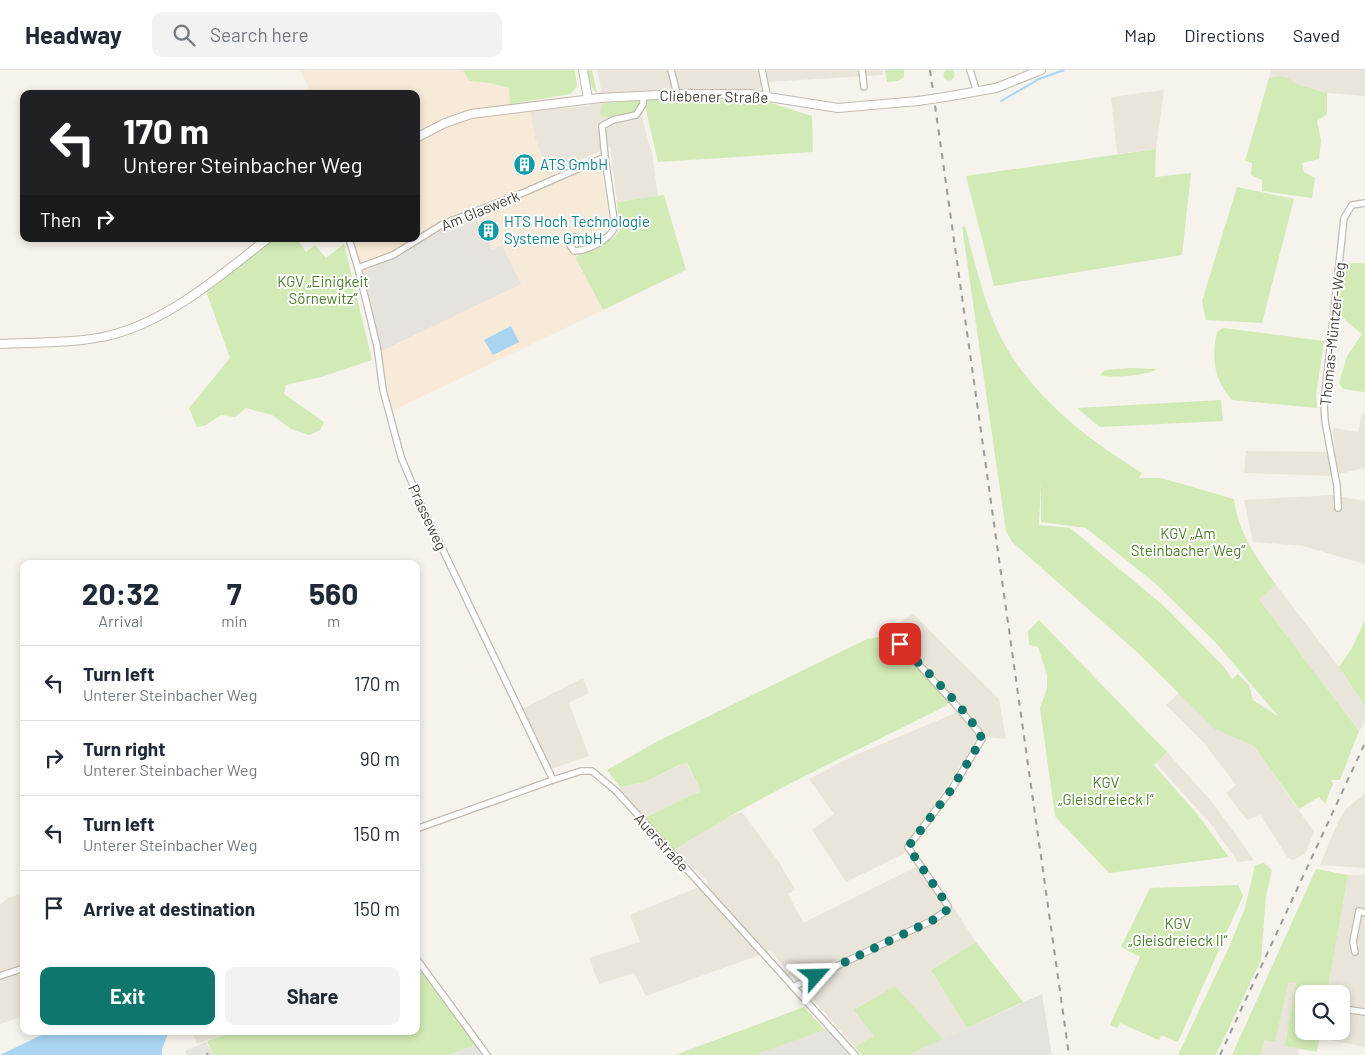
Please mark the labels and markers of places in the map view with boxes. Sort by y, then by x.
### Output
building icon: ATS GmbH [512,152,536,176]
place label: ATS GmbH [540,155,608,173]
place label: HTS Hoch Technologie Systeme GmbH [504,212,650,247]
building icon: HTS Hoch Technologie Systeme GmbH [476,218,500,242]
pin [879,623,921,665]

